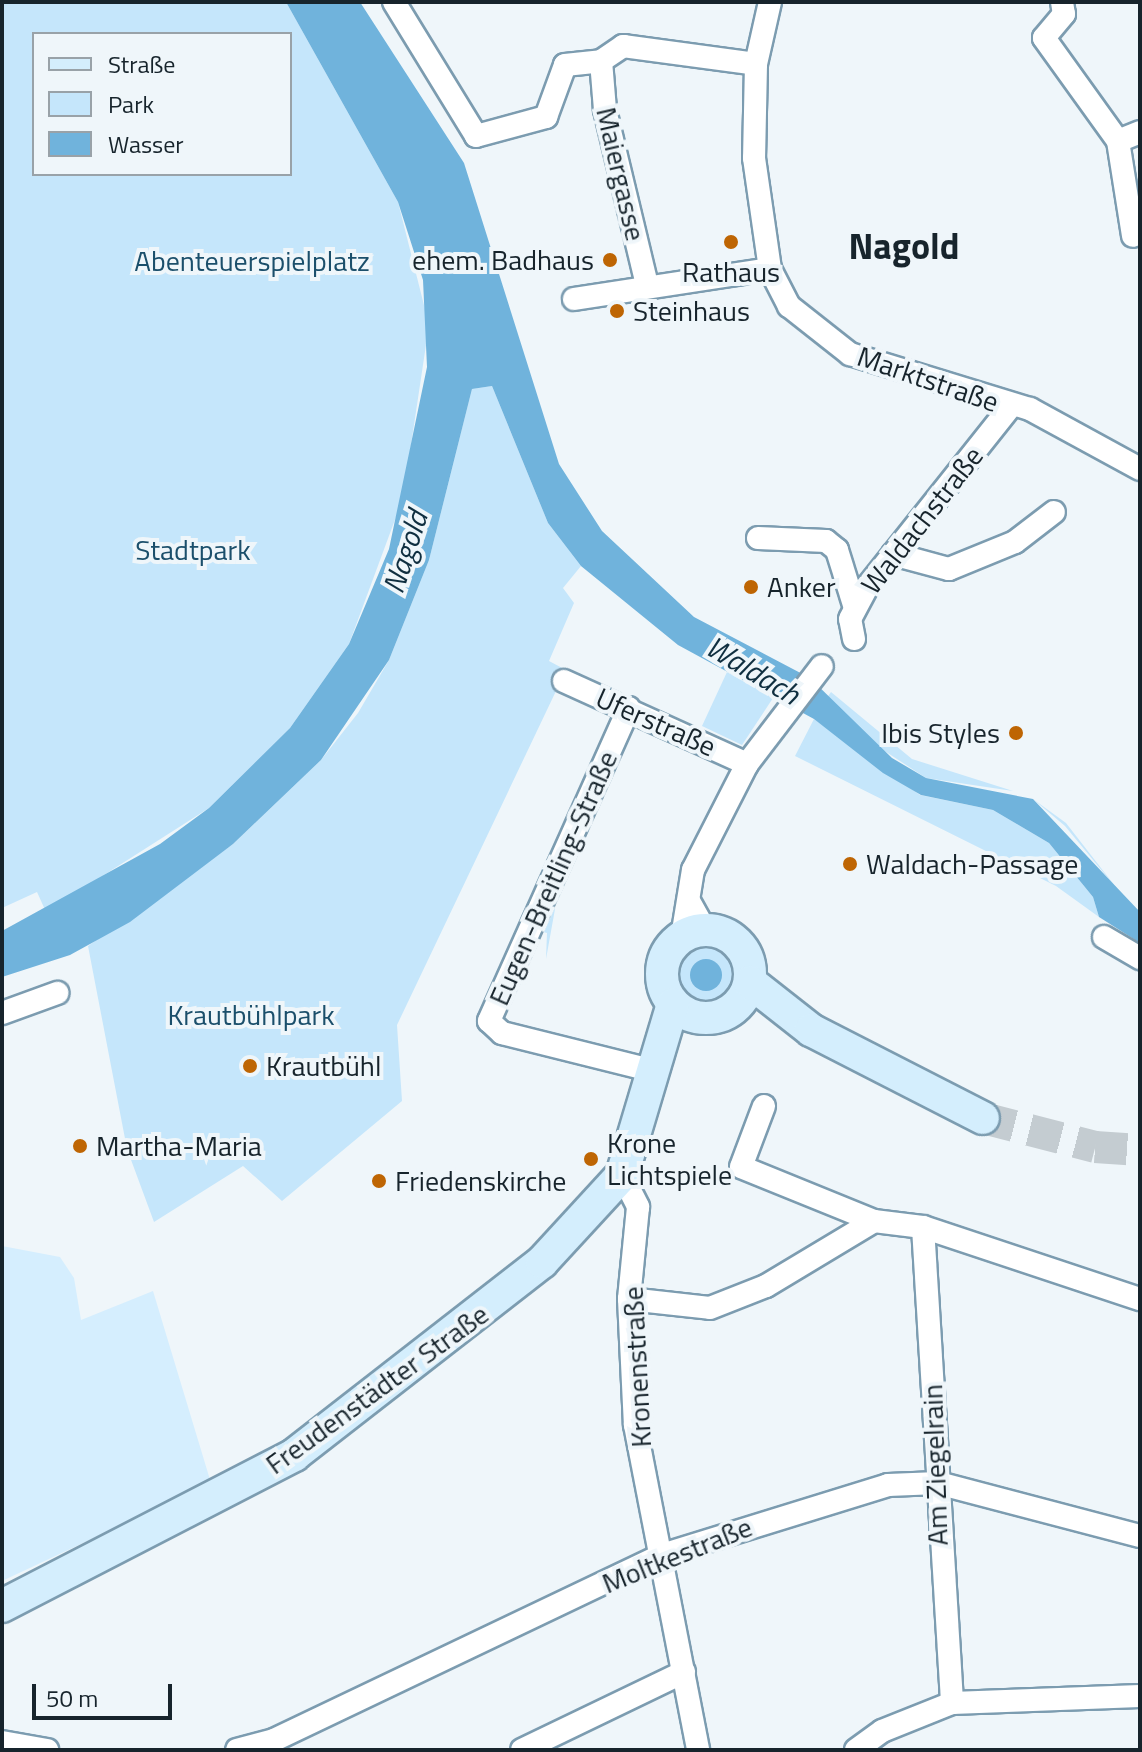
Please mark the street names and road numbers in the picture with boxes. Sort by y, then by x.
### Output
street label: Maiergasse [589,104,653,244]
street label: Marktstraße [853,339,1003,419]
street label: Waldachstraße [854,440,990,600]
street label: Uferstraße [591,681,721,763]
street label: Eugen-Breitling-Straße [482,746,624,1010]
street label: Kronenstraße [616,1286,658,1448]
street label: Freudenstädter Straße [259,1297,495,1481]
street label: Am Ziegelrain [915,1384,955,1546]
street label: Moltkestraße [597,1510,757,1600]

